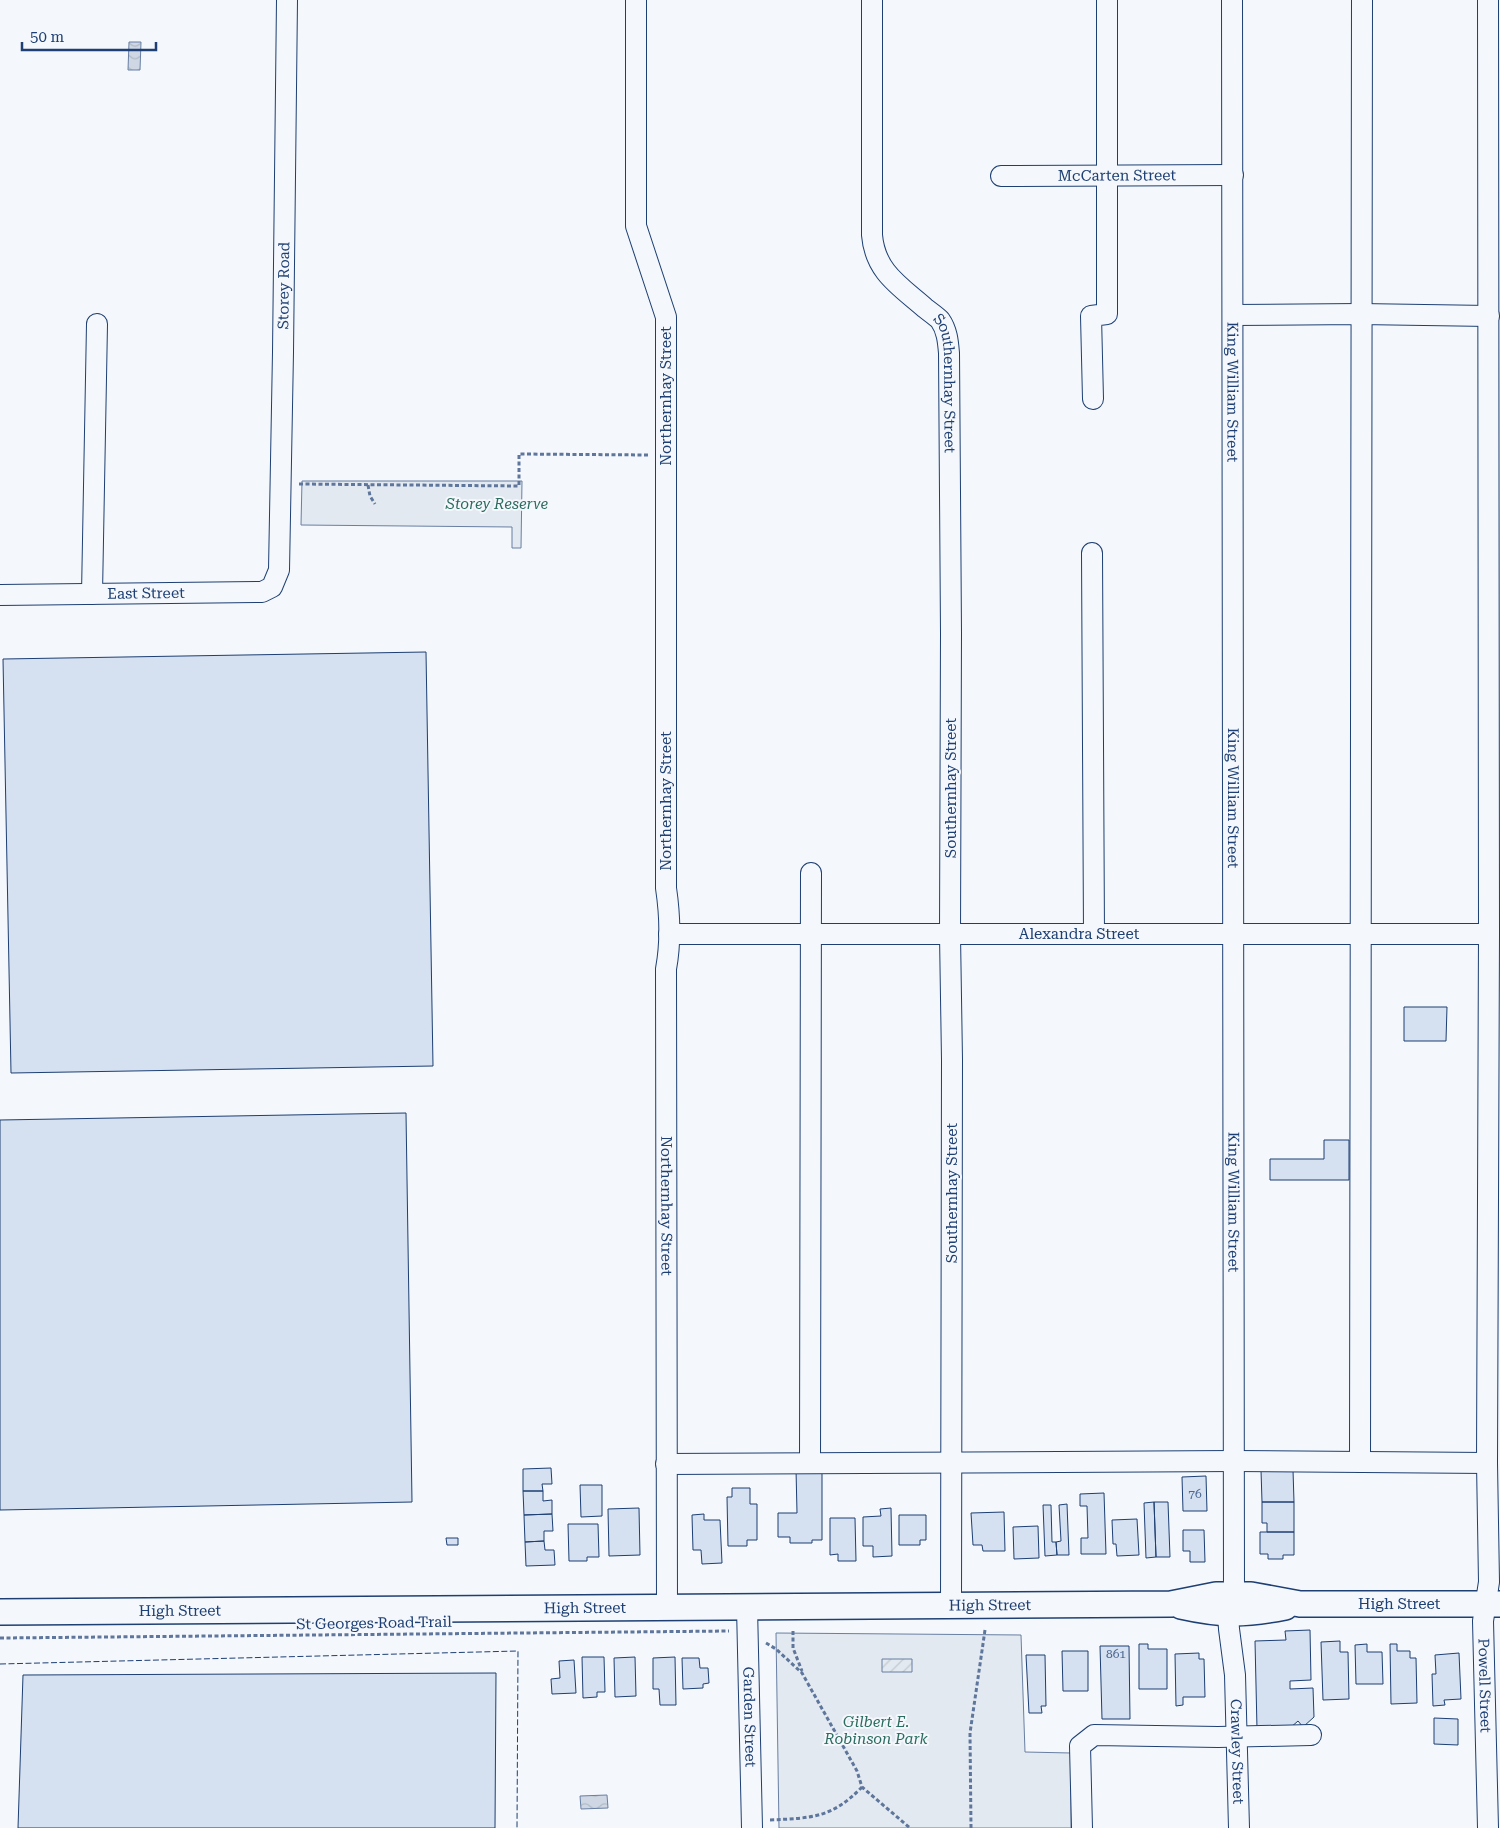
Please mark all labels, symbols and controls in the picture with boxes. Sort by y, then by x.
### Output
scale bar [22,20,156,52]
text: 50 m [30,28,65,46]
street label: McCarten Street [1058,166,1177,185]
street label: Storey Road [274,241,293,330]
street label: Southernhay Street [930,310,959,454]
street label: King William Street [1223,322,1242,463]
street label: Northernhay Street [657,326,675,466]
park label: Storey Reserve [445,495,549,513]
street label: East Street [107,584,185,603]
street label: Southernhay Street [942,717,960,858]
street label: King William Street [1224,728,1242,869]
street label: Northernhay Street [657,731,675,871]
street label: Alexandra Street [1019,925,1140,943]
street label: Southernhay Street [943,1122,961,1263]
street label: King William Street [1224,1132,1243,1273]
street label: Northernhay Street [657,1136,675,1276]
house number: 76 [1188,1487,1202,1501]
street label: High Street [1358,1595,1441,1613]
street label: High Street [949,1596,1032,1615]
street label: High Street [544,1599,627,1617]
street label: High Street [139,1601,222,1620]
street label: St Georges Road Trail [296,1613,452,1633]
street label: Powell Street [1474,1638,1495,1733]
house number: 861 [1106,1647,1126,1661]
street label: Garden Street [739,1667,760,1768]
street label: Crawley Street [1227,1699,1247,1805]
park label: Gilbert E. Robinson Park [823,1713,929,1748]

